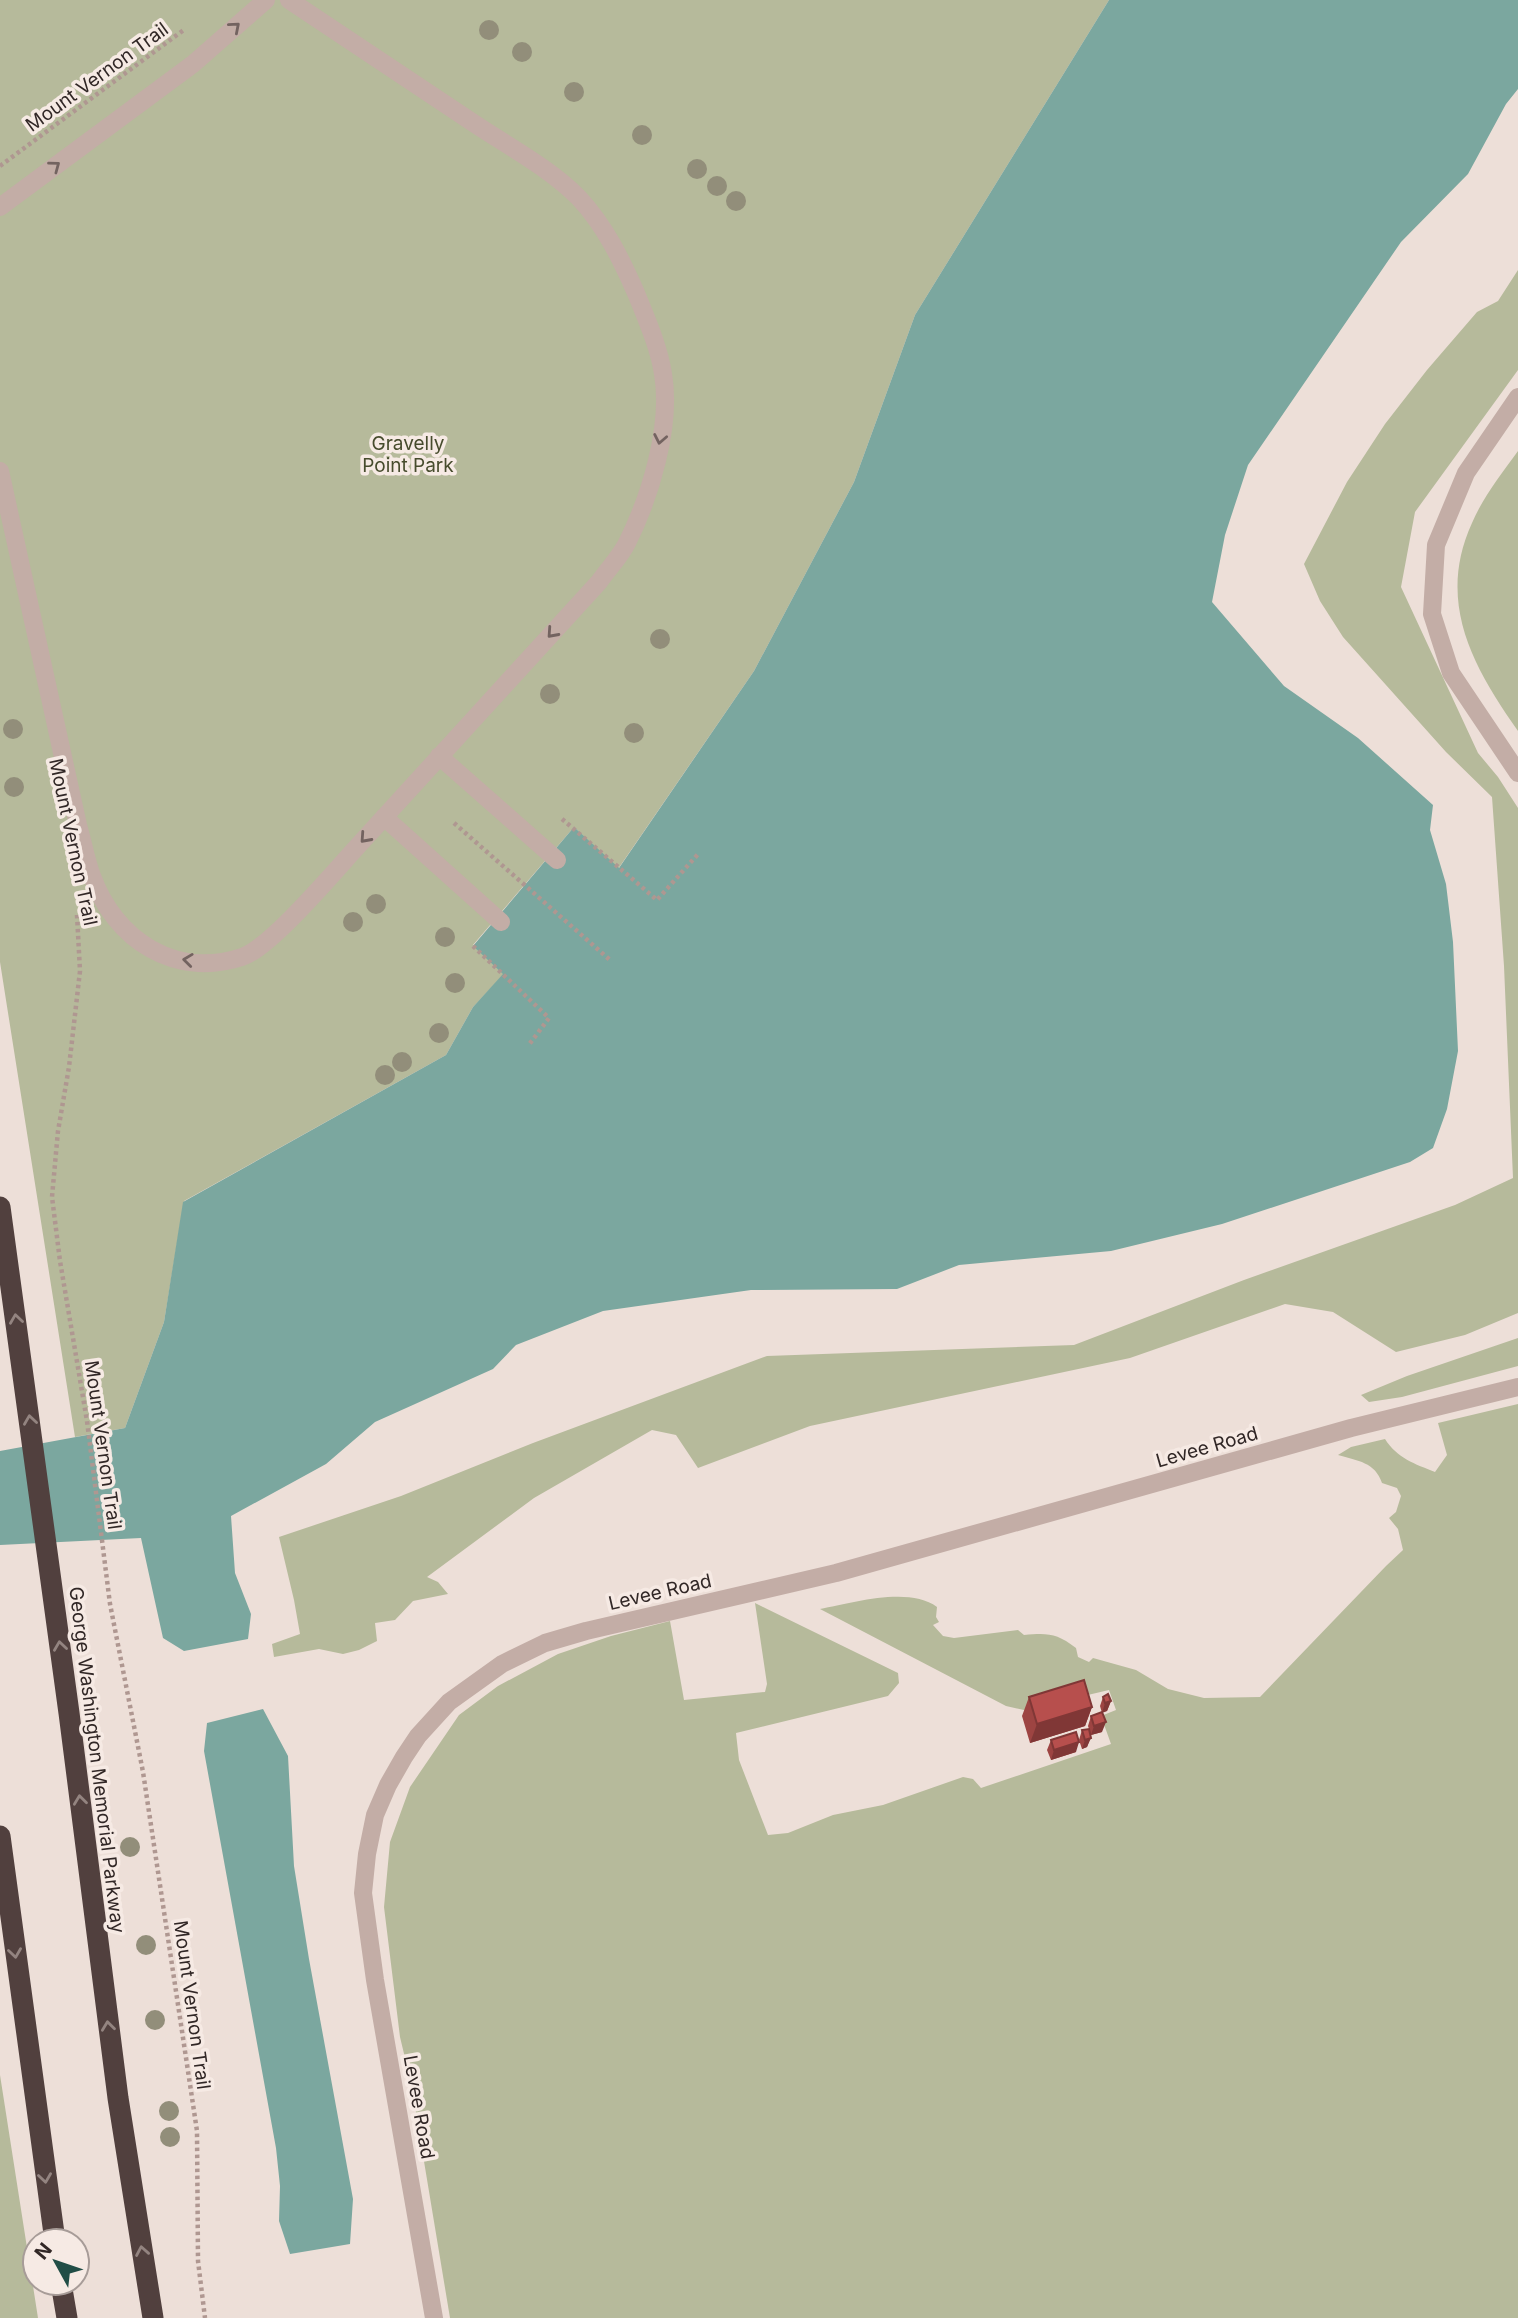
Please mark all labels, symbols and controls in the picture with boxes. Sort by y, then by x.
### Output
street label: Mount Vernon Trail [21,18,173,136]
one-way arrow [226,23,239,35]
one-way arrow [47,162,60,174]
park label: Gravelly Point Park [362,432,454,477]
one-way arrow [653,433,668,445]
one-way arrow [547,625,560,638]
street label: Mount Vernon Trail [44,756,102,928]
one-way arrow [361,830,373,843]
one-way arrow [182,953,194,968]
one-way arrow [8,1313,23,1325]
street label: Mount Vernon Trail [80,1359,126,1531]
one-way arrow [22,1414,37,1426]
street label: Levee Road [1153,1421,1261,1473]
street label: Levee Road [606,1569,714,1615]
street label: George Washington Memorial Parkway [64,1585,130,1935]
one-way arrow [52,1640,67,1651]
one-way arrow [72,1794,87,1806]
street label: Mount Vernon Trail [169,1919,215,2091]
one-way arrow [8,1947,23,1958]
one-way arrow [101,2020,116,2031]
street label: Levee Road [399,2053,439,2161]
one-way arrow [38,2172,53,2184]
north arrow [21,2227,91,2297]
text: N [30,2238,57,2264]
one-way arrow [135,2245,150,2257]

